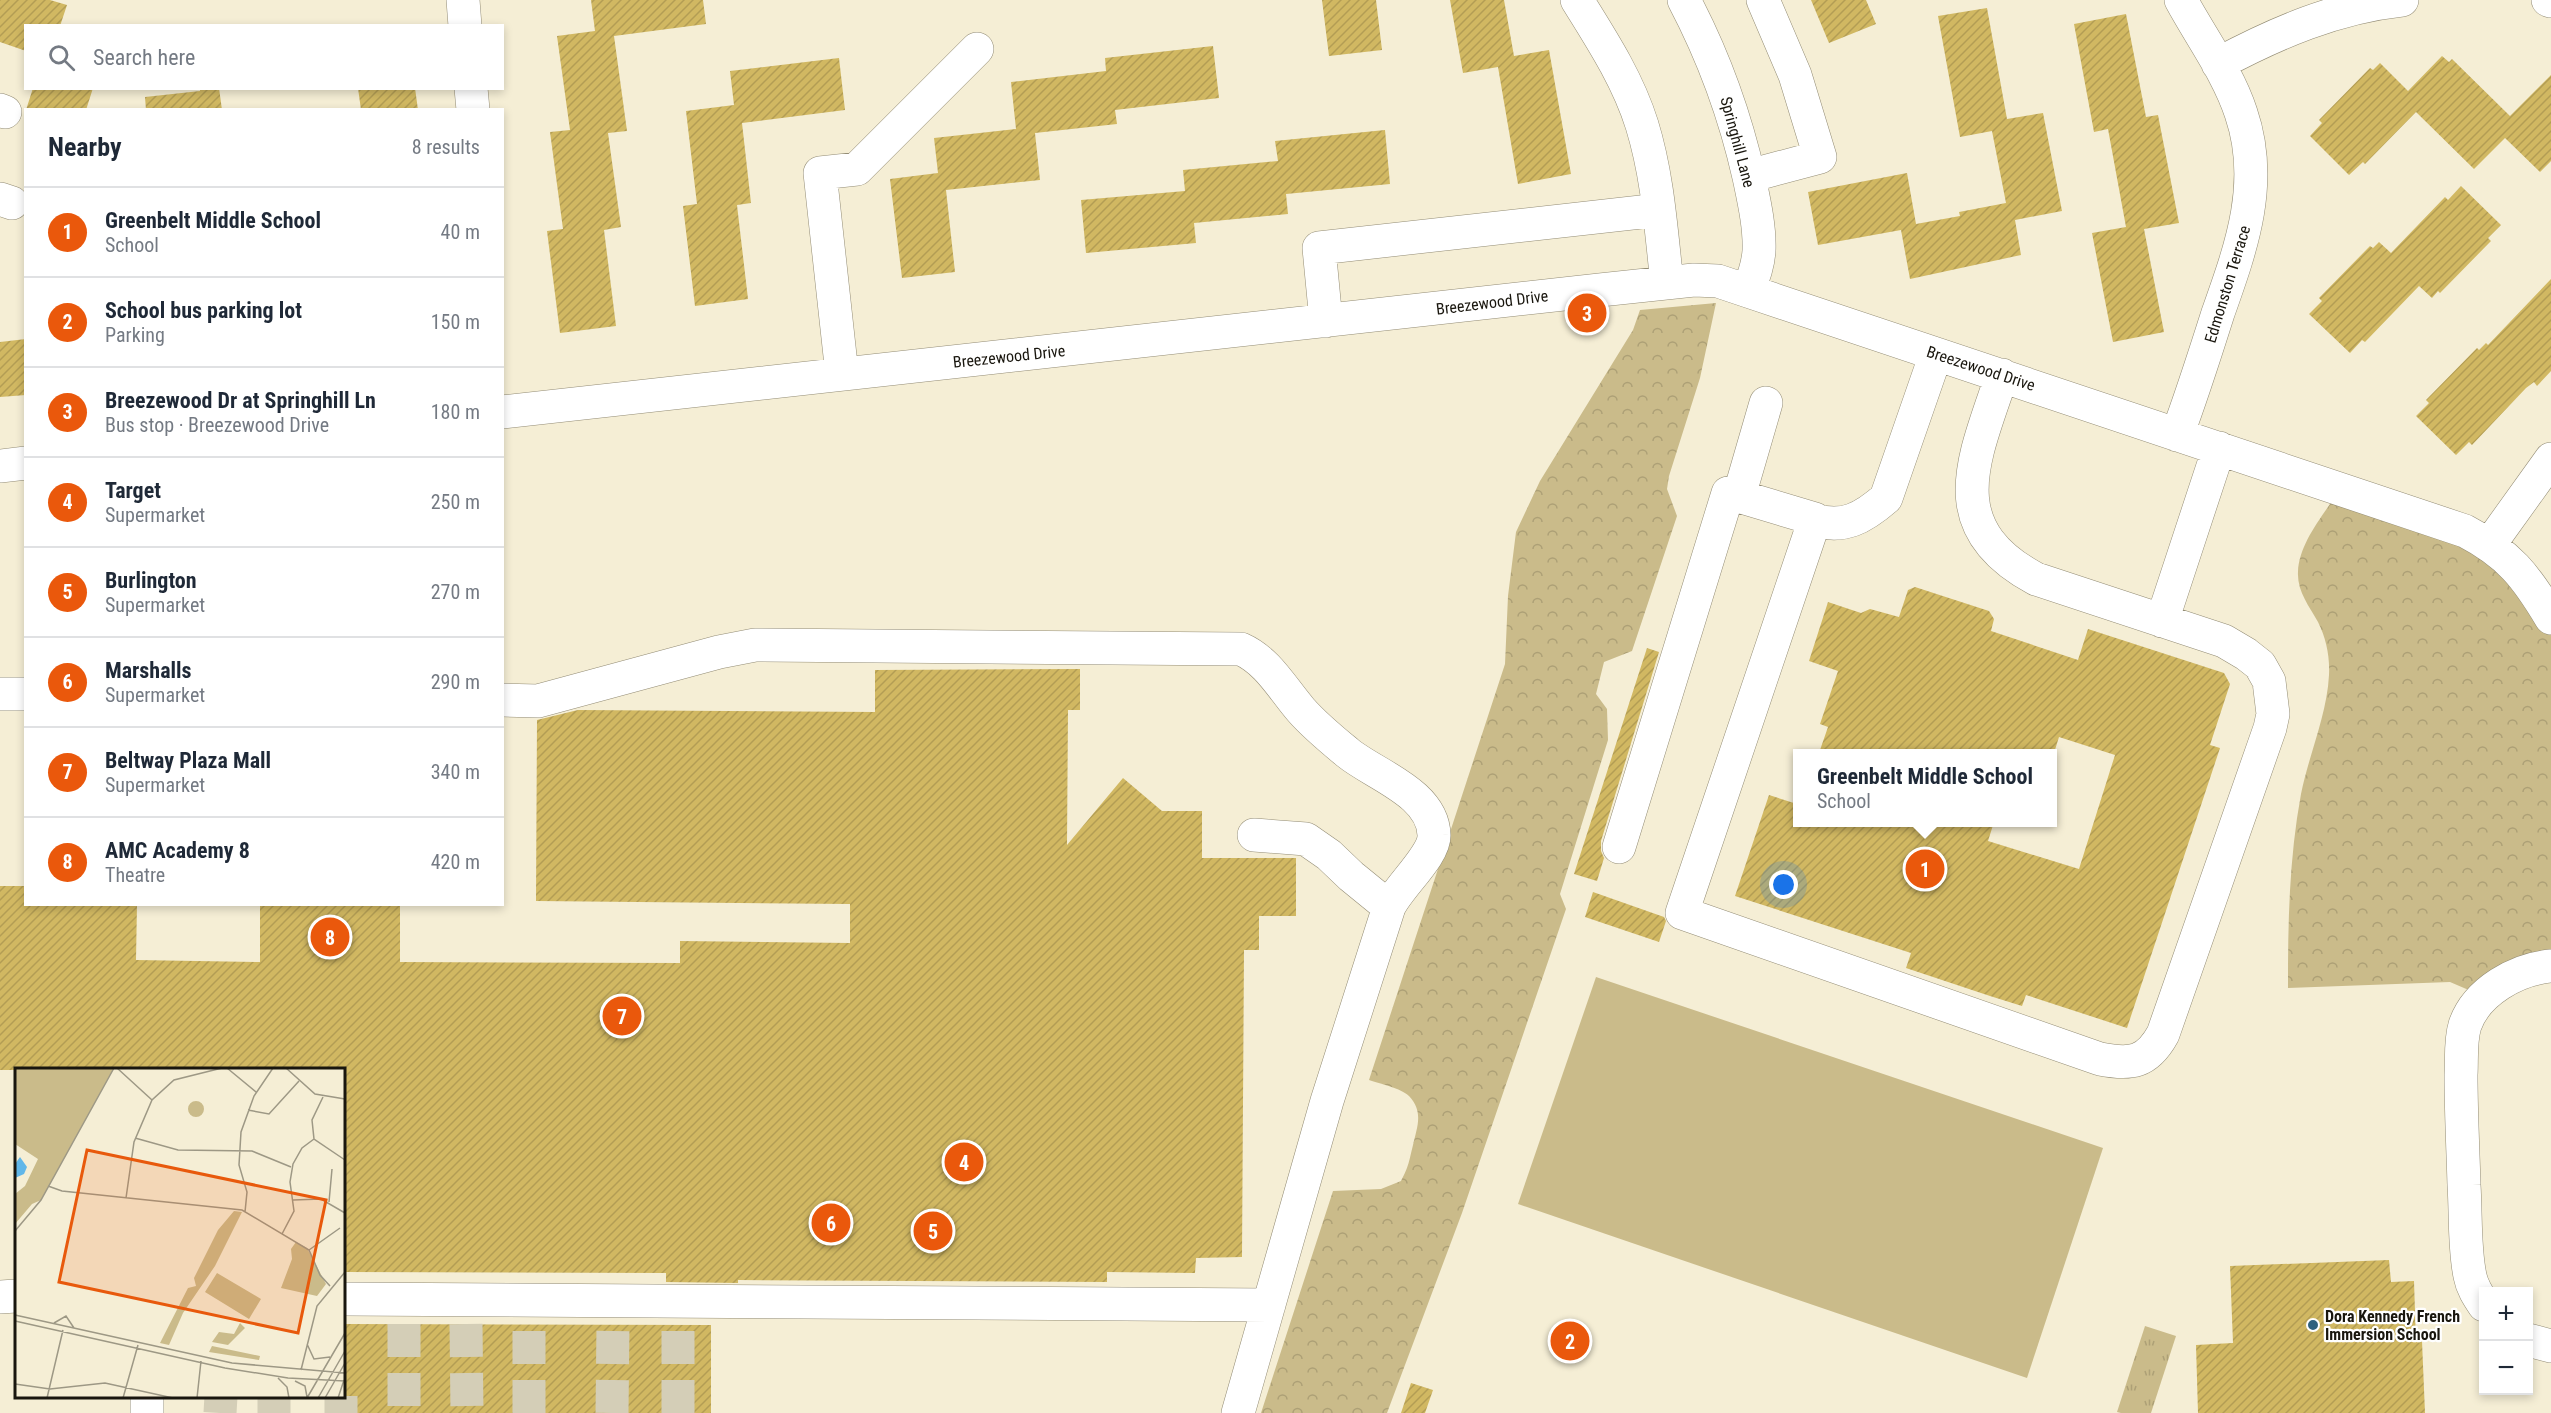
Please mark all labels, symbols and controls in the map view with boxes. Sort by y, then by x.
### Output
search box [24,24,504,90]
icon: search [45,41,78,74]
text: Search here [93,45,195,70]
street label: Springhill Lane [1716,95,1759,190]
text: Nearby [48,132,122,162]
text: 8 results [412,135,480,159]
text: Greenbelt Middle School [105,208,321,233]
text: 1 [62,220,73,244]
text: 40 m [441,220,480,244]
street label: Edmonston Terrace [2201,223,2254,345]
text: School [105,233,159,257]
street label: Breezewood Drive [1435,286,1549,319]
pin: 3 [1568,290,1606,336]
text: School bus parking lot [105,298,302,323]
text: 2 [62,310,73,334]
text: 150 m [431,310,480,334]
text: Parking [105,323,165,347]
street label: Breezewood Drive [952,341,1066,372]
street label: Breezewood Drive [1924,342,2037,395]
text: Breezewood Dr at Springhill Ln [105,388,376,413]
text: 3 [62,400,73,424]
text: 180 m [431,400,480,424]
text: Bus stop · Breezewood Drive [105,413,329,437]
text: Target [105,478,161,503]
text: 4 [62,490,73,514]
text: 250 m [431,490,480,514]
text: Supermarket [105,503,205,527]
text: Burlington [105,568,197,593]
text: 5 [62,580,73,604]
text: 270 m [431,580,480,604]
text: Supermarket [105,593,205,617]
text: Marshalls [105,658,192,683]
text: 6 [62,670,73,694]
text: 290 m [431,670,480,694]
text: Supermarket [105,683,205,707]
text: Beltway Plaza Mall [105,748,271,773]
popup [1793,749,2057,827]
text: 7 [62,760,73,784]
text: 340 m [431,760,480,784]
text: Greenbelt Middle School [1817,764,2033,789]
text: Supermarket [105,773,205,797]
text: School [1817,789,1871,813]
text: AMC Academy 8 [105,838,250,863]
pin: 1 [1906,846,1944,892]
text: 8 [62,850,73,874]
text: 420 m [431,850,480,874]
text: Theatre [105,863,165,887]
your location [1769,870,1798,899]
pin: 8 [310,914,350,960]
pin: 7 [602,994,642,1038]
inset map [15,1068,345,1398]
pin: 4 [944,1140,984,1184]
pin: 6 [812,1200,850,1246]
pin: 5 [914,1208,952,1254]
map controls [2479,1287,2533,1395]
button: + [2479,1287,2533,1341]
place label: Dora Kennedy French Immersion School [2325,1307,2460,1344]
pin: 2 [1550,1318,1590,1364]
marker: Dora Kennedy French Immersion School [2306,1318,2320,1332]
button: − [2479,1341,2533,1395]

